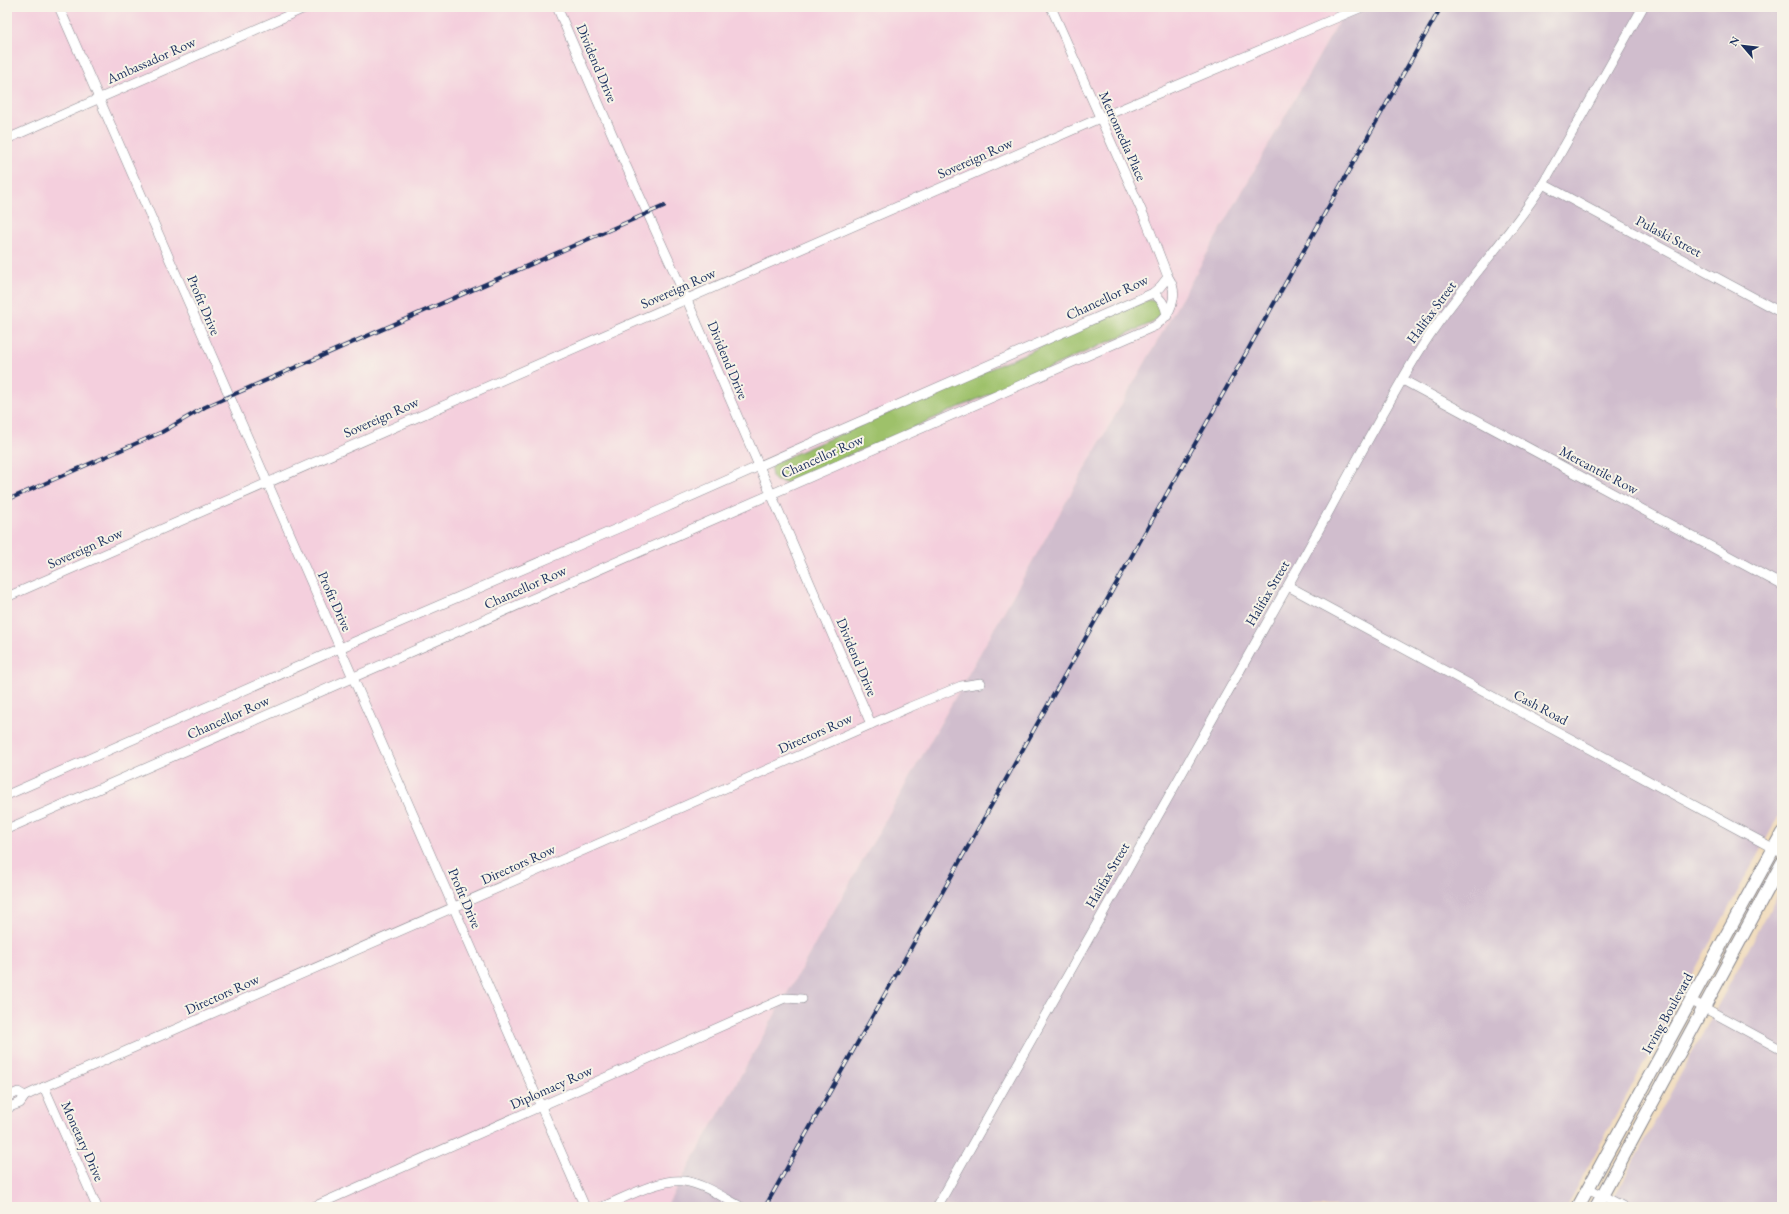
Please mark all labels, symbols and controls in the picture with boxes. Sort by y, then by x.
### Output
street label: Dividend Drive [572,21,622,105]
north arrow [1723,26,1763,66]
street label: Ambassador Row [103,32,199,88]
text: N [1726,34,1742,49]
street label: Metromedia Place [1095,88,1151,184]
street label: Sovereign Row [935,133,1016,183]
street label: Pulaski Street [1633,211,1706,261]
street label: Sovereign Row [638,263,719,313]
street label: Chancellor Row [1063,270,1151,324]
street label: Profit Drive [183,272,225,338]
street label: Halifax Street [1402,277,1460,347]
street label: Dividend Drive [703,318,753,402]
street label: Sovereign Row [341,392,422,442]
street label: Chancellor Row [778,430,866,482]
street label: Mercantile Row [1557,442,1642,498]
street label: Sovereign Row [45,523,126,573]
street label: Halifax Street [1241,556,1293,629]
street label: Chancellor Row [481,561,569,613]
street label: Profit Drive [314,568,356,634]
street label: Dividend Drive [832,615,882,699]
street label: Cash Road [1511,685,1572,729]
street label: Chancellor Row [184,691,272,743]
street label: Directors Row [775,708,855,757]
street label: Halifax Street [1081,838,1133,911]
street label: Directors Row [478,839,558,888]
street label: Profit Drive [444,865,486,931]
street label: Directors Row [182,969,262,1018]
street label: Irving Boulevard [1637,969,1697,1057]
street label: Diplomacy Row [507,1061,595,1113]
street label: Monetary Drive [57,1098,109,1184]

